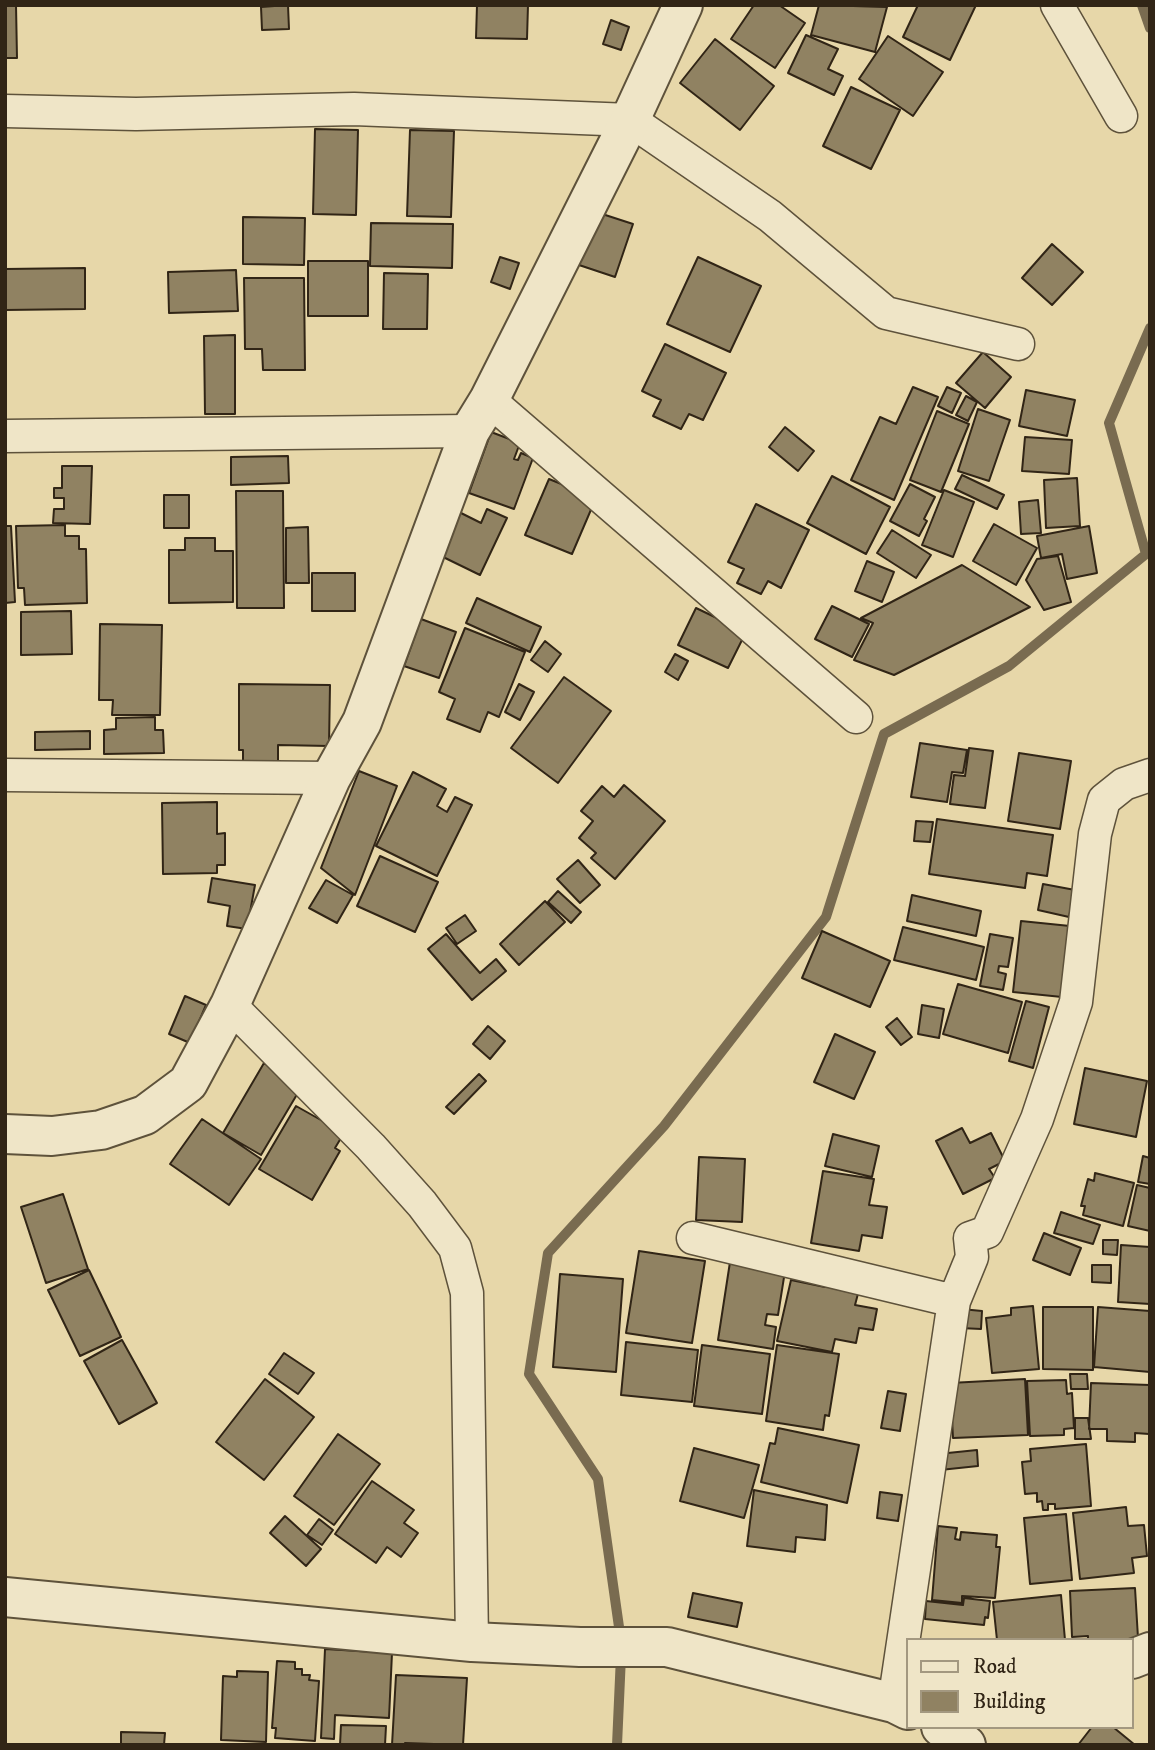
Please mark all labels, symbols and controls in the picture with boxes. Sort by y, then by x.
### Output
legend [906,1638,1134,1729]
text: Road [973,1654,1017,1680]
text: Building [973,1689,1045,1715]

